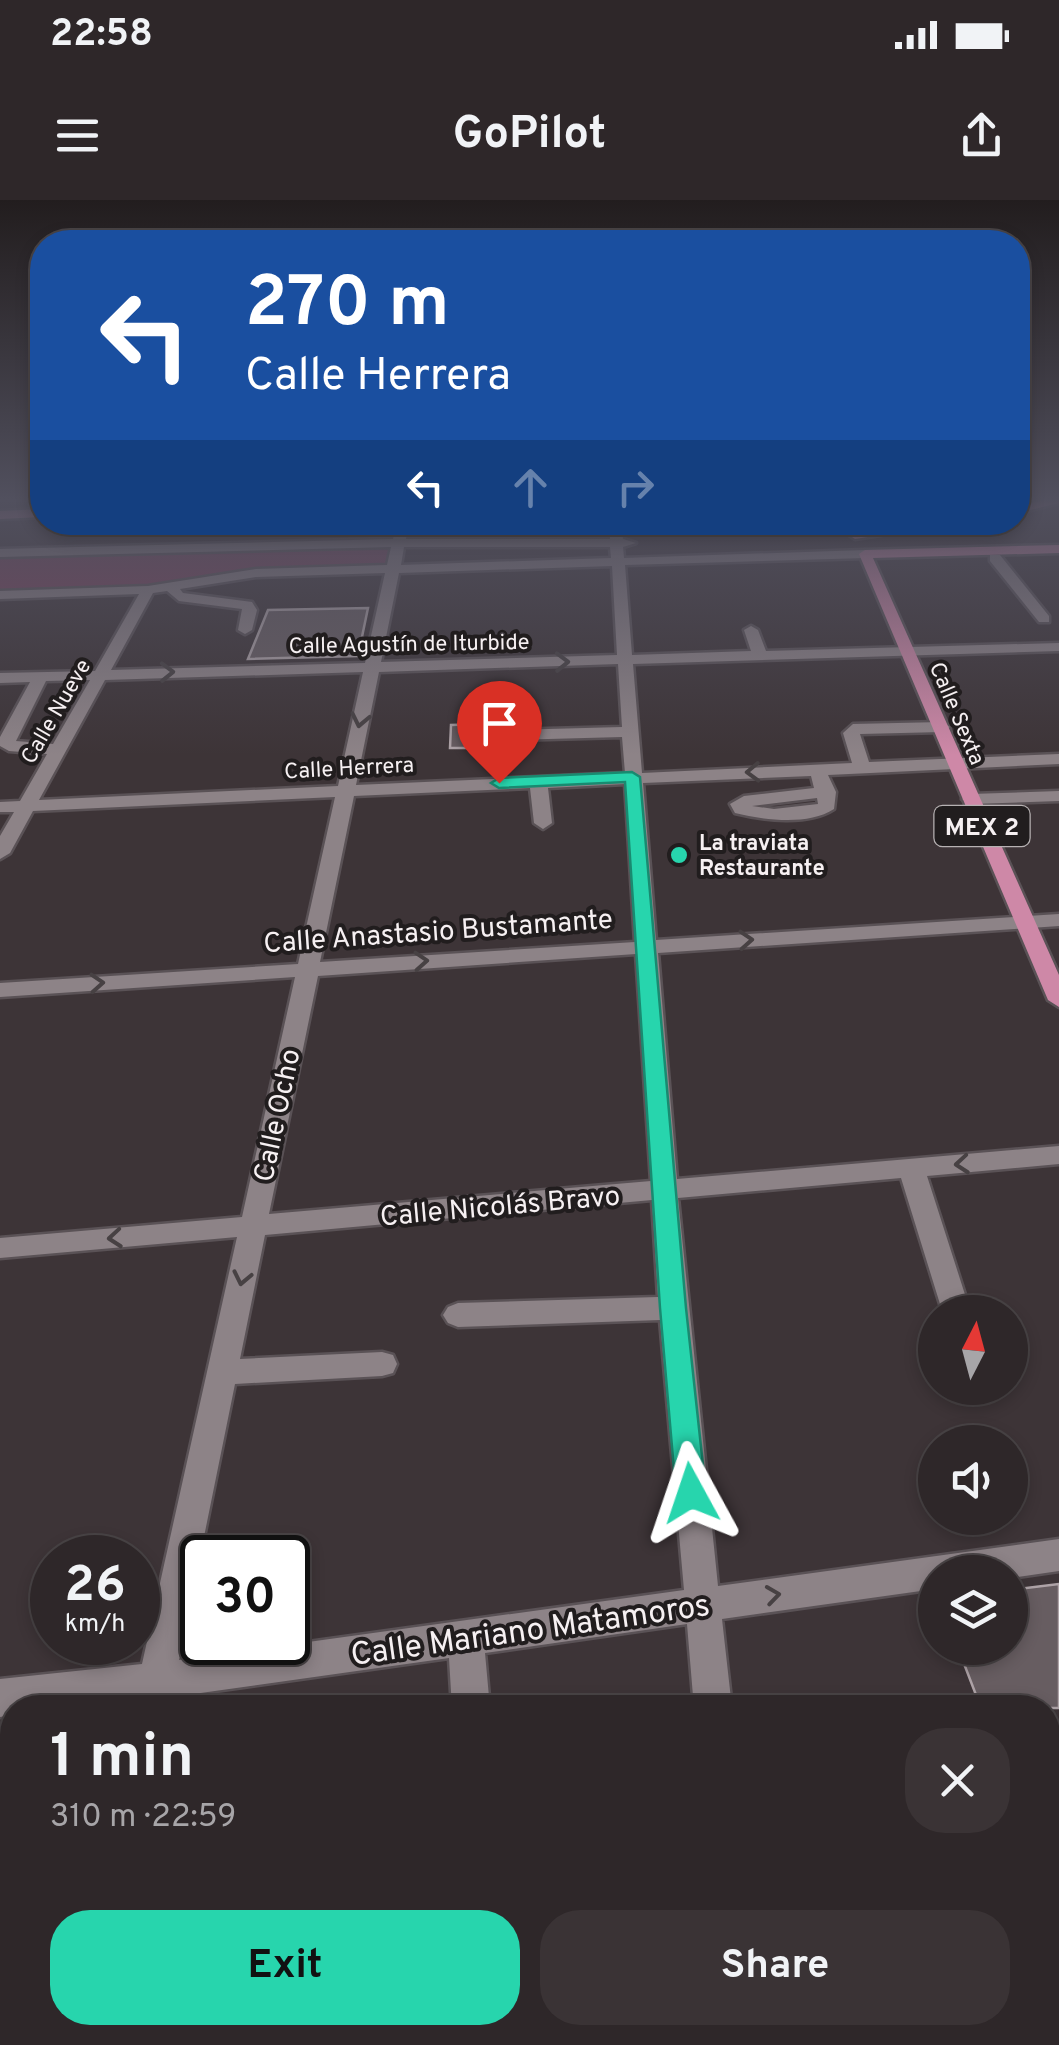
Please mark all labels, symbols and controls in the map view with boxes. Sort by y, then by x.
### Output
text: 22:58 [50,11,153,60]
text: GoPilot [453,107,606,164]
icon: menu [50,108,105,163]
icon: share [954,108,1009,163]
text: 270 m [245,262,450,351]
icon: left [80,270,210,400]
text: Calle Herrera [245,349,511,406]
icon: left [398,460,453,515]
icon: ahead [503,460,558,515]
icon: right [608,460,663,515]
street label: Calle Agustín de Iturbide [288,630,530,661]
one-way arrow [556,651,571,673]
street label: Calle Nueve [16,655,98,769]
street label: Calle Sexta [922,658,989,769]
one-way arrow [160,661,176,682]
pin [457,681,542,784]
icon: arrive [472,696,527,751]
one-way arrow [351,712,372,729]
street label: Calle Herrera [283,753,415,786]
one-way arrow [745,762,761,783]
road number: MEX 2 [934,806,1030,846]
place label: La traviata Restaurante [699,831,825,883]
marker: La traviata Restaurante [668,844,690,866]
street label: Calle Anastasio Bustamante [262,903,614,963]
one-way arrow [738,930,754,951]
one-way arrow [414,950,430,972]
one-way arrow [90,973,106,994]
street label: Calle Ocho [247,1046,311,1185]
one-way arrow [953,1152,969,1174]
street label: Calle Nicolás Bravo [379,1180,622,1236]
one-way arrow [107,1227,123,1249]
one-way arrow [233,1269,254,1286]
north arrow [918,1295,1028,1405]
map controls [918,1295,1028,1665]
button: sound [918,1425,1028,1535]
position arrow [639,1441,743,1545]
speed limit sign: 30 [180,1535,310,1665]
button: layers [918,1555,1028,1665]
text: 26 [64,1556,126,1619]
one-way arrow [766,1585,782,1606]
street label: Calle Mariano Matamoros [348,1587,713,1677]
text: km/h [65,1609,125,1641]
text: 1 min [50,1722,194,1798]
button: close [905,1728,1010,1833]
text: 310 m · 22:59 [50,1798,236,1838]
button: Exit [50,1910,520,2025]
button: Share [540,1910,1010,2025]

